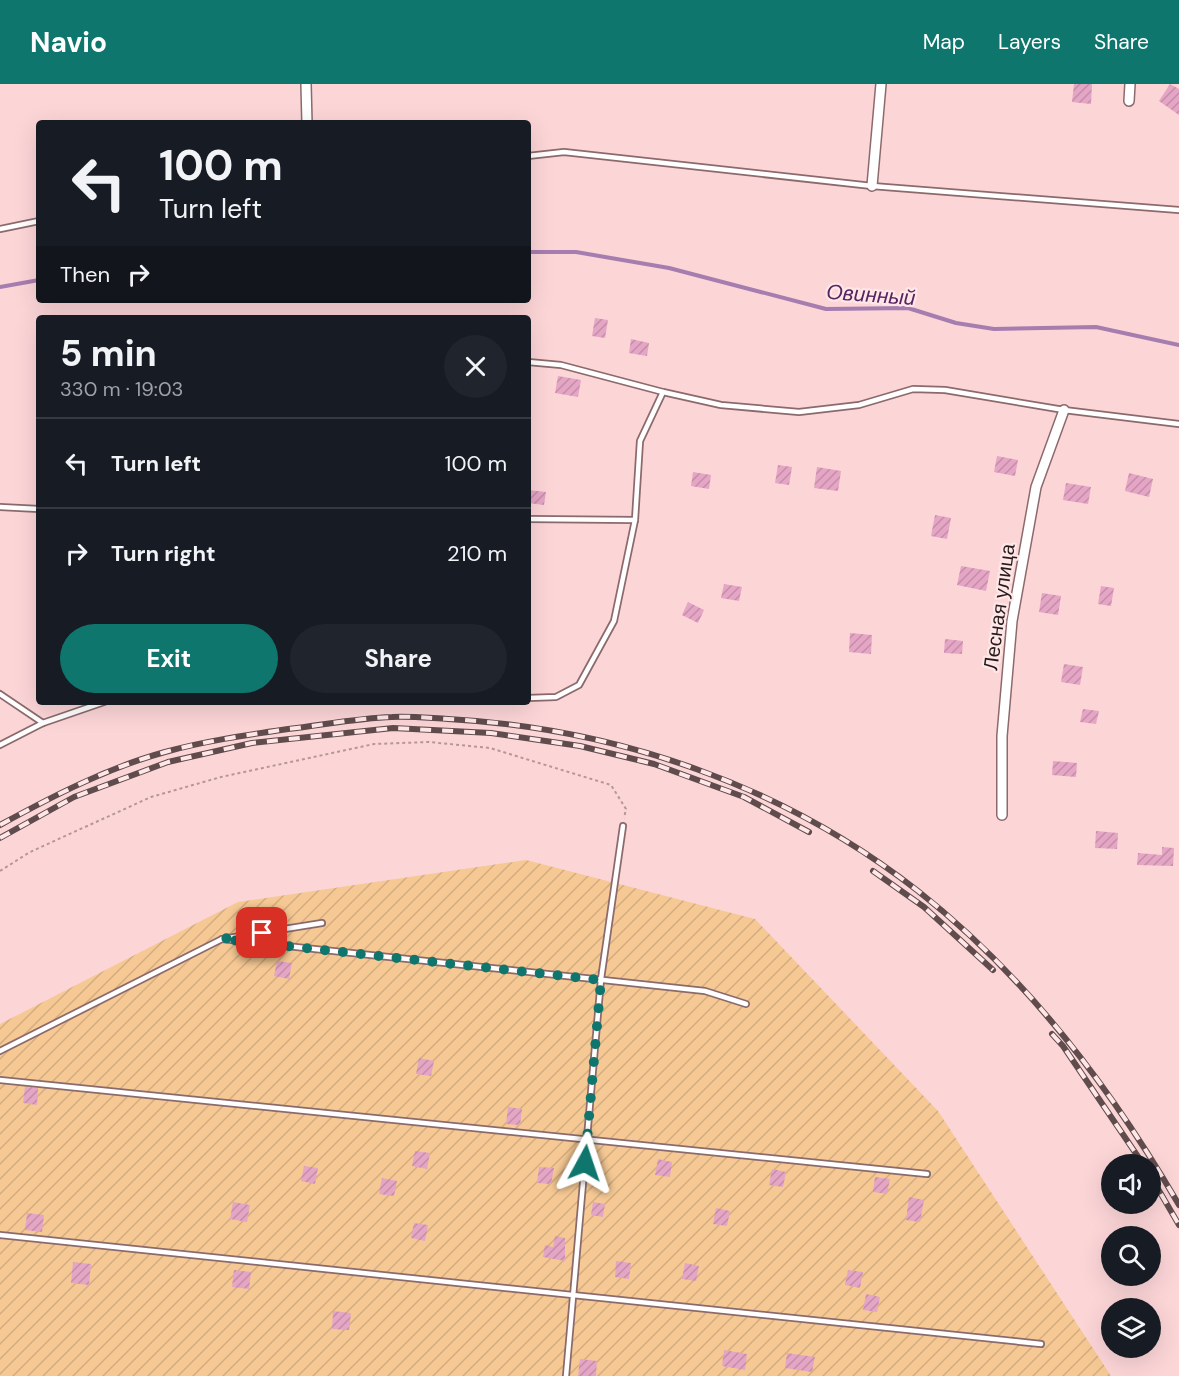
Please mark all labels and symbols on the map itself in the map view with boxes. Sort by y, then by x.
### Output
water label: Овинный [826,278,917,312]
street label: Лесная улица [977,541,1021,672]
pin [236,907,287,958]
position arrow [553,1131,617,1195]

